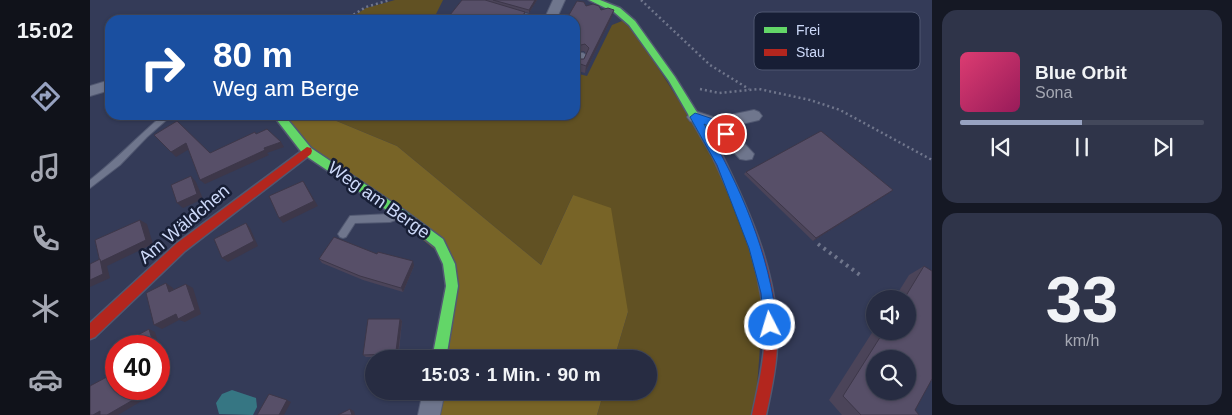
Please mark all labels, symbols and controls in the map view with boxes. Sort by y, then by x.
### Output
legend [754,12,920,70]
text: 15:02 [17,18,73,43]
text: Frei [796,22,820,38]
icon: right [130,35,195,100]
text: 80 m [213,35,293,74]
text: Stau [796,44,825,60]
text: Blue Orbit [1035,62,1127,83]
text: Weg am Berge [213,76,359,101]
icon: directions [28,79,63,114]
text: Sona [1035,84,1072,101]
pin [705,113,747,155]
icon: arrive [712,120,740,148]
icon: previous [987,133,1015,161]
icon: pause [1068,133,1096,161]
icon: next [1149,133,1177,161]
icon: music [28,150,63,185]
street label: Weg am Berge [324,157,434,243]
street label: Am Wäldchen [135,180,233,268]
icon: phone [28,221,63,256]
text: 33 [1046,263,1118,336]
map controls [866,290,916,400]
button: sound [866,290,916,340]
icon: climate [28,291,63,326]
position arrow [743,298,795,350]
text: km/h [1065,332,1099,349]
speed limit sign: 40 [105,335,170,400]
button: search [866,350,916,400]
icon: car [28,362,63,397]
text: 15:03 · 1 Min. · 90 m [421,364,601,385]

